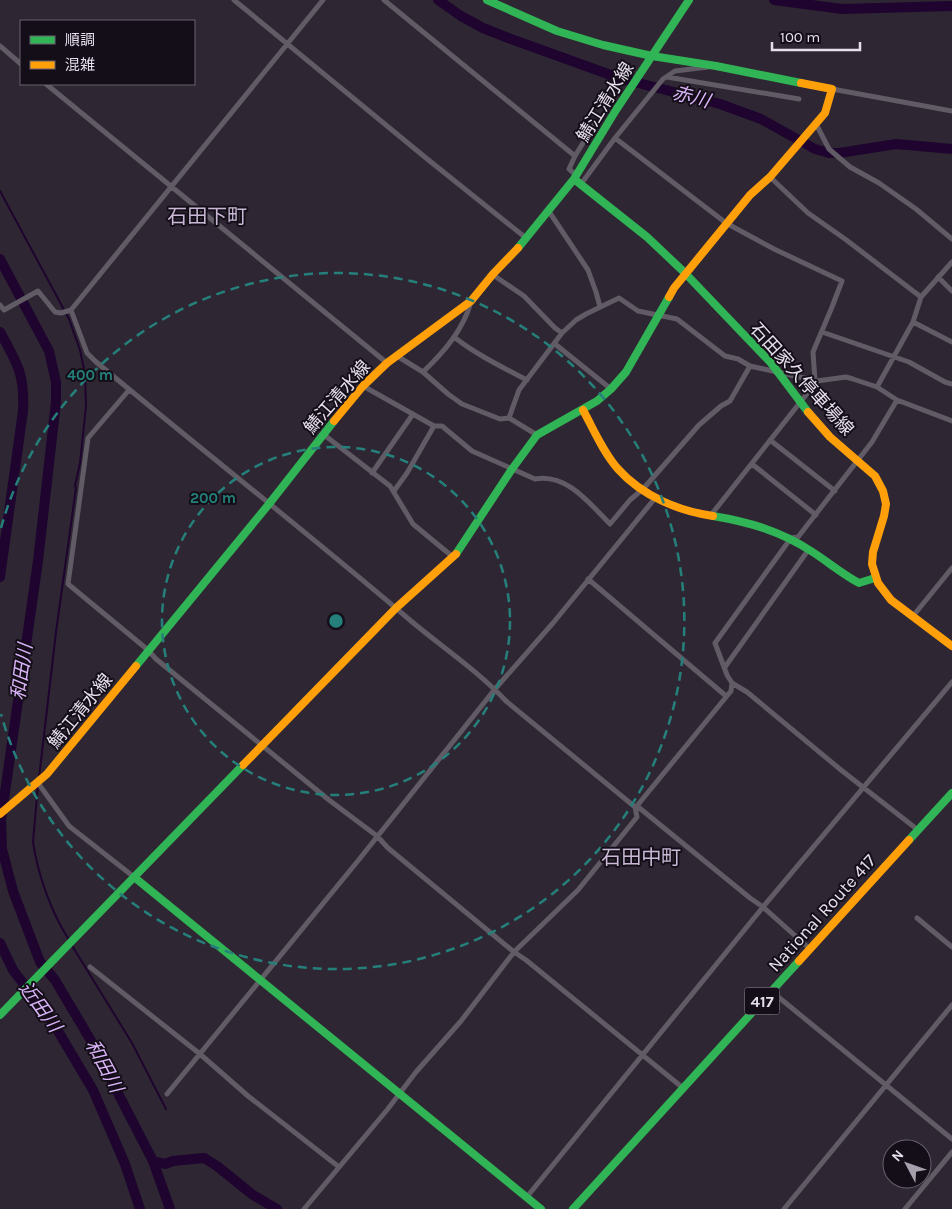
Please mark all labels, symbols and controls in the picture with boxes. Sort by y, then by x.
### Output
legend [20,20,195,85]
scale bar [772,20,860,52]
text: 100 m [780,28,820,46]
text: 順調 [65,31,95,49]
text: 混雑 [65,56,95,74]
street label: 鯖江清水線 [572,58,638,146]
water label: 赤川 [670,81,714,113]
district label: 石田下町 [167,205,247,228]
street label: 石田家久停車場線 [746,318,858,440]
street label: 鯖江清水線 [299,356,375,438]
text: 400 m [67,366,113,384]
text: 200 m [190,489,236,507]
centre of rings [327,612,345,630]
water label: 和田川 [7,640,37,702]
street label: 鯖江清水線 [43,669,117,753]
district label: 石田中町 [601,846,681,869]
street label: National Route 417 [763,849,881,976]
water label: 近田川 [14,977,67,1038]
road number: 417 [744,988,780,1014]
water label: 和田川 [81,1036,128,1098]
north arrow [882,1139,932,1189]
text: N [888,1146,907,1165]

